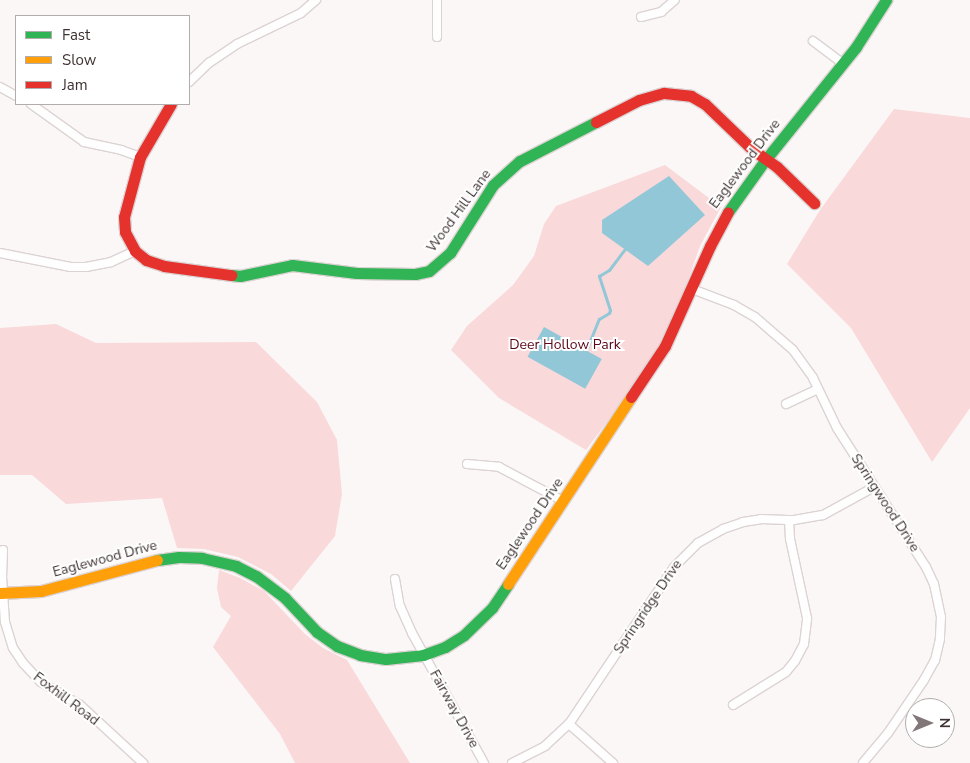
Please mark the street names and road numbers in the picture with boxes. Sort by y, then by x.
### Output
street label: Eaglewood Drive [706,116,784,212]
street label: Wood Hill Lane [423,166,495,256]
street label: Springwood Drive [847,451,923,555]
street label: Eaglewood Drive [493,475,567,573]
street label: Eaglewood Drive [51,537,159,581]
street label: Springridge Drive [610,557,686,657]
street label: Fairway Drive [426,667,482,751]
street label: Foxhill Road [30,669,102,729]

